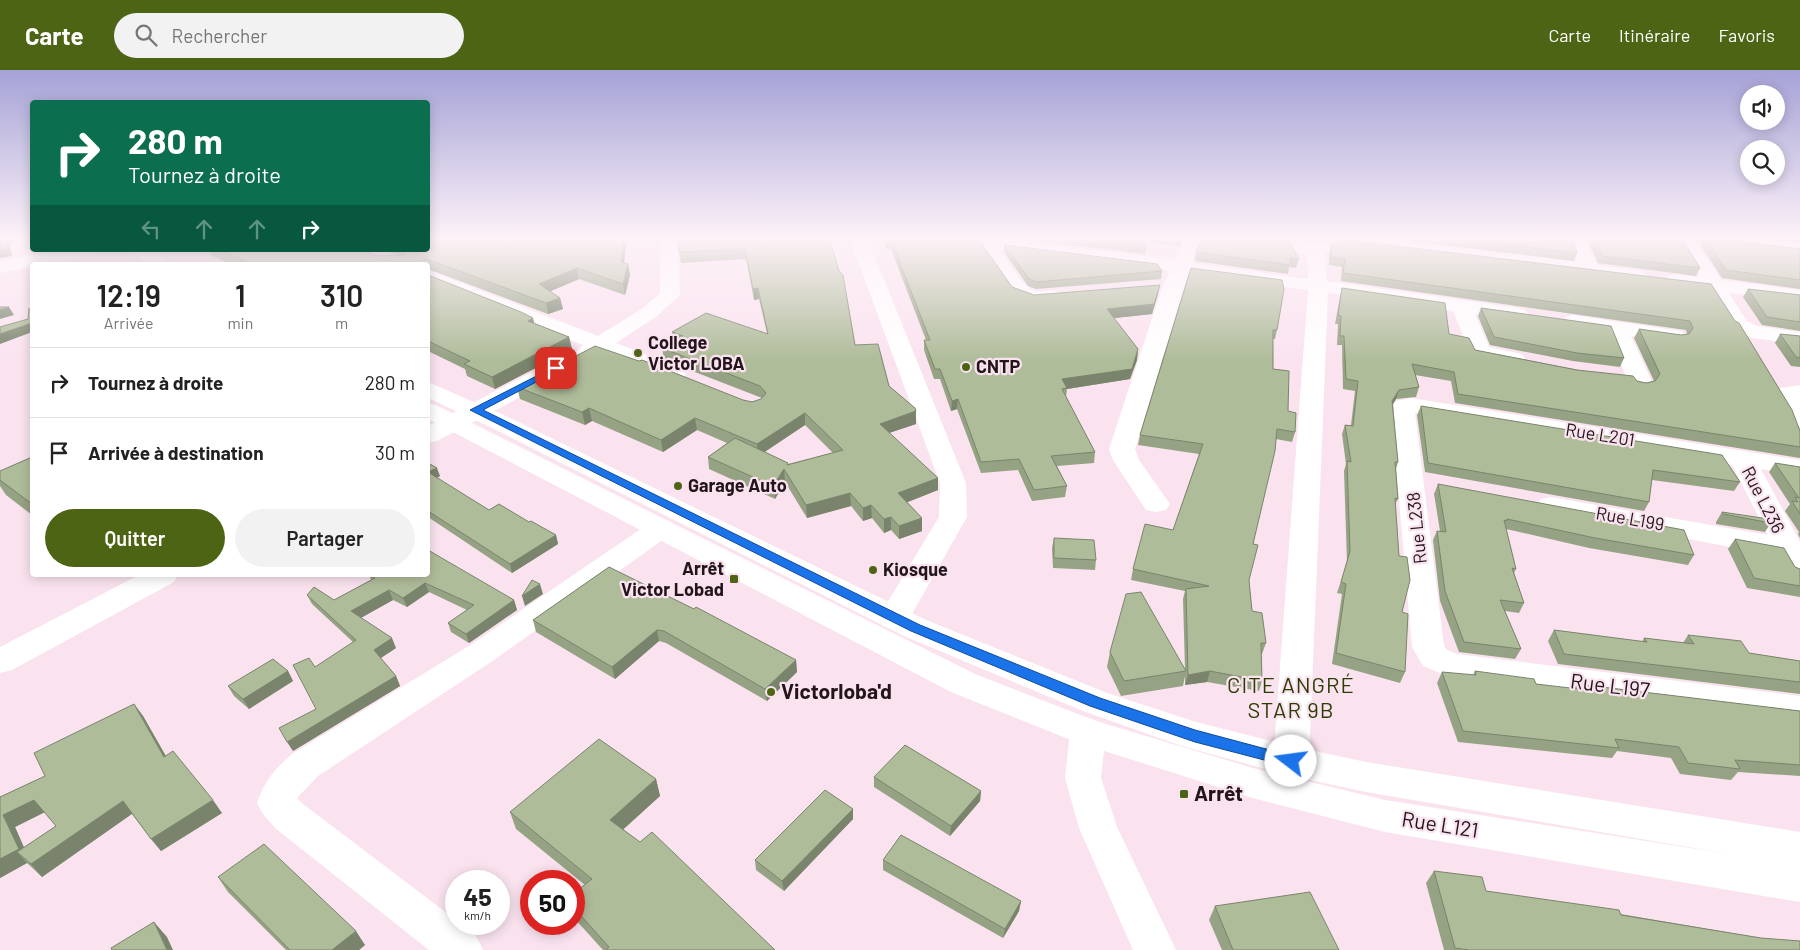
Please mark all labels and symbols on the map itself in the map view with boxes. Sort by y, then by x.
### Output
place label: College Victor LOBA [648,331,745,374]
pin [535,347,577,389]
marker: College Victor LOBA [632,347,644,359]
place label: CNTP [976,355,1020,377]
marker: CNTP [960,361,972,373]
street label: Rue L201 [1564,418,1636,450]
street label: Rue L236 [1738,462,1790,537]
place label: Garage Auto [688,474,787,496]
marker: Garage Auto [672,480,684,492]
street label: Rue L238 [1401,491,1431,565]
street label: Rue L199 [1594,501,1666,535]
place label: Arrêt Victor Lobad [621,557,724,600]
place label: Kiosque [883,558,948,580]
marker: Kiosque [867,564,879,576]
marker: Arrêt Victor Lobad [728,573,740,585]
street label: Rue L197 [1569,667,1651,702]
district label: CITE ANGRÉ STAR 9B [1227,671,1355,722]
place label: Victorloba'd [781,678,892,703]
marker: Victorloba'd [765,686,777,698]
position arrow [1264,734,1316,786]
place label: Arrêt [1194,780,1243,805]
marker: Arrêt [1178,788,1190,800]
street label: Rue L121 [1400,805,1480,842]
speed limit sign: 50 [520,870,585,935]

